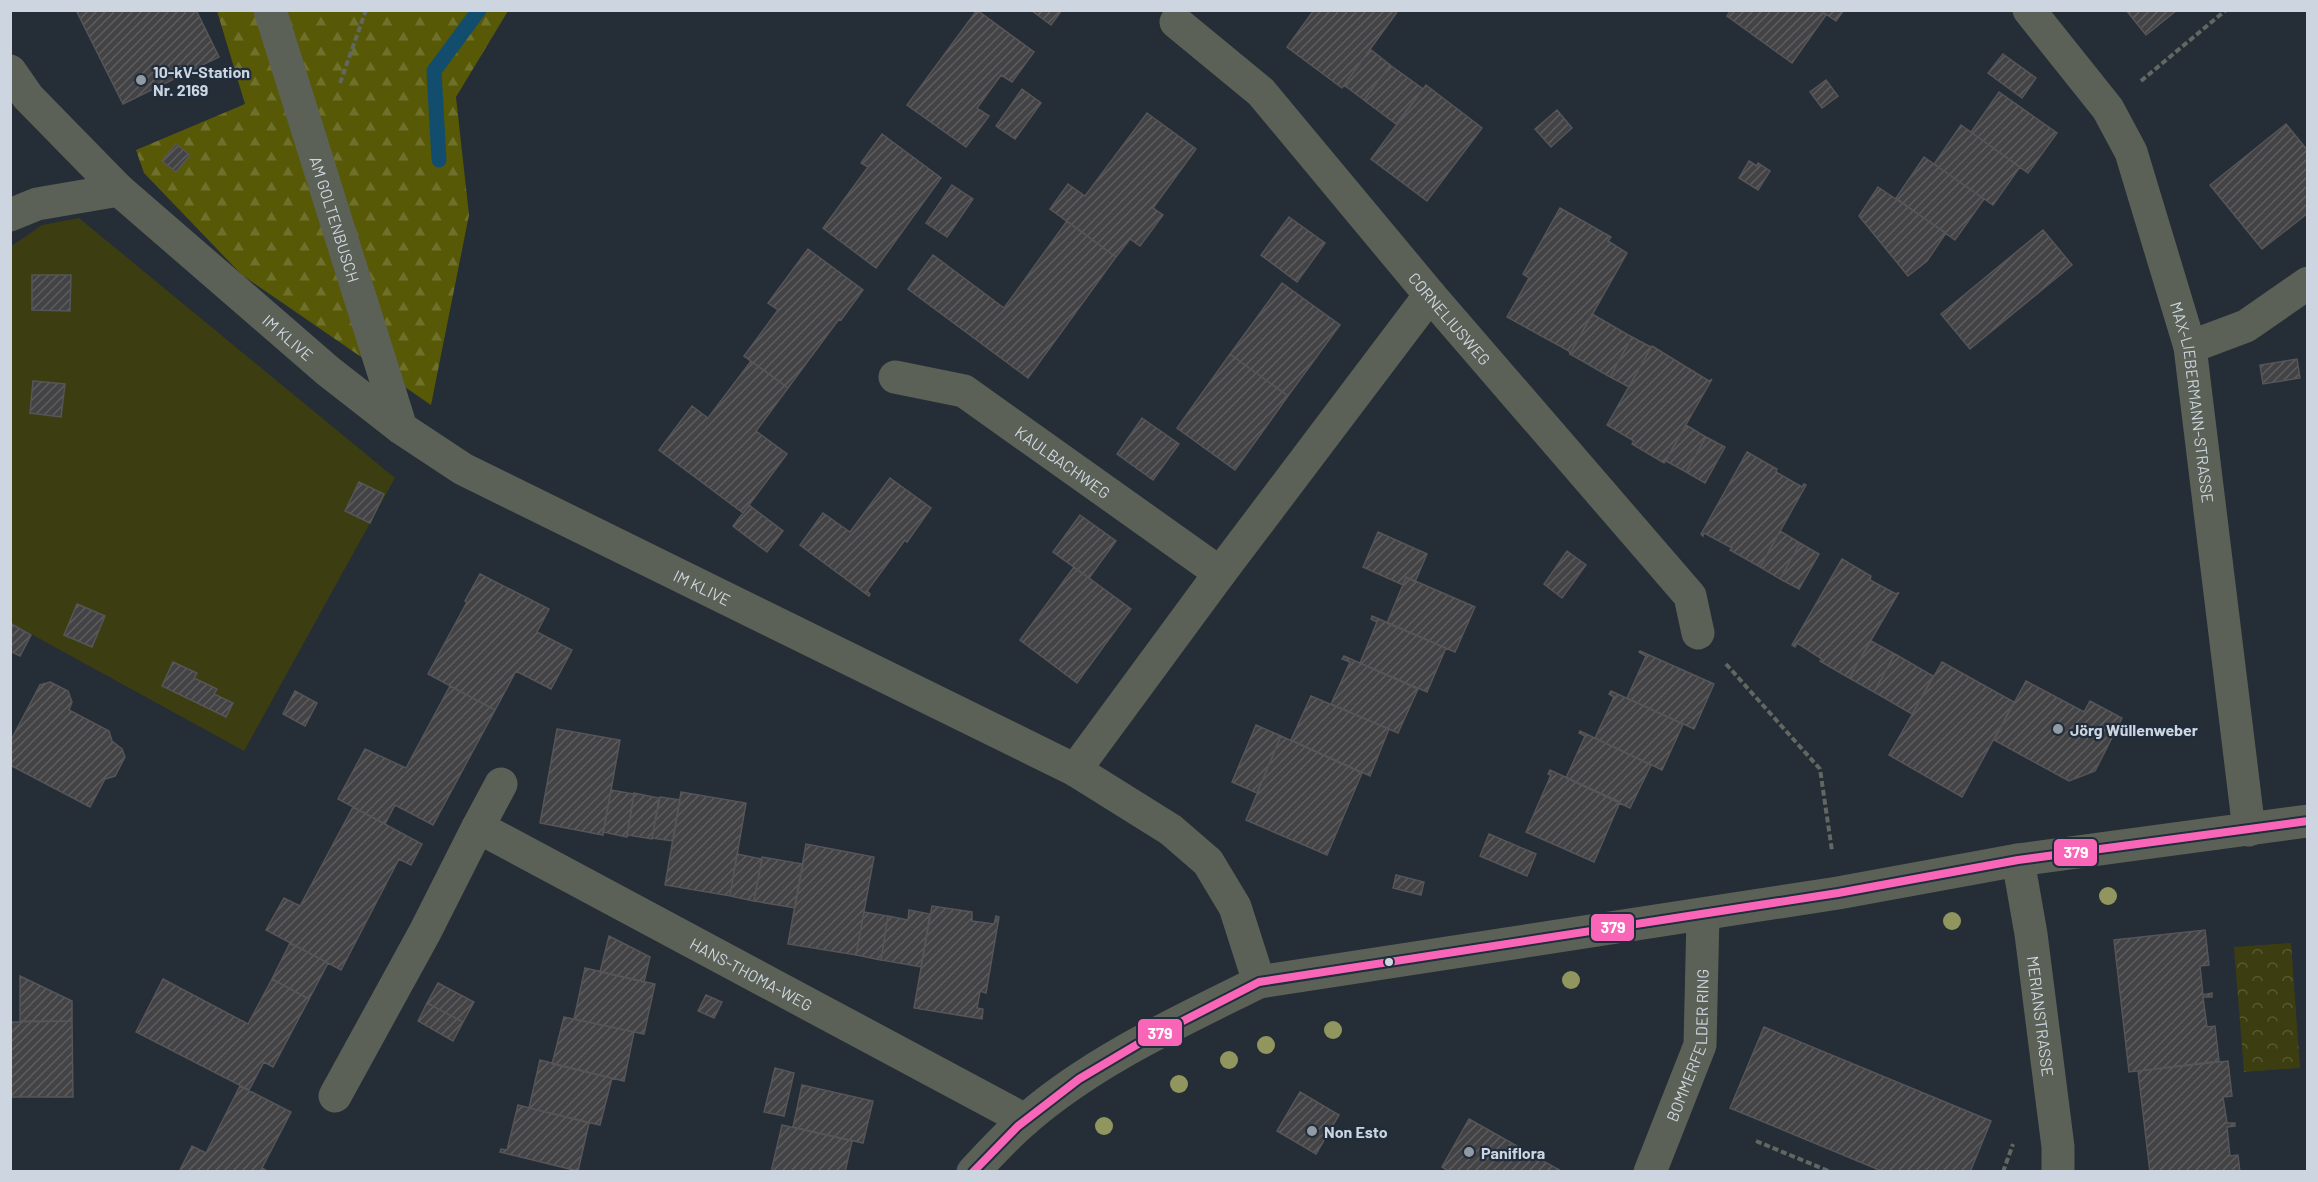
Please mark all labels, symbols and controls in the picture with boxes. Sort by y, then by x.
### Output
place label: 10-kV-Station Nr. 2169 [153,62,250,99]
marker: 10-kV-Station Nr. 2169 [134,73,148,87]
street label: AM GOLTENBUSCH [307,154,364,284]
street label: CORNELIUSWEG [1405,268,1495,368]
street label: MAX-LIEBERMANN-STRASSE [2167,299,2218,504]
street label: IM KLIVE [259,310,318,364]
street label: KAULBACHWEG [1012,421,1114,502]
street label: IM KLIVE [671,565,734,609]
place label: Jörg Wüllenweber [2070,720,2198,739]
marker: Jörg Wüllenweber [2051,722,2065,736]
line badge: 379 [2053,838,2098,867]
text: 379 [2063,842,2089,861]
line badge: 379 [1590,913,1635,942]
text: 379 [1600,917,1626,936]
street label: HANS-THOMA-WEG [687,933,816,1014]
street label: MERIANSTRASSE [2024,955,2058,1078]
unlabelled marker [1383,956,1395,968]
street label: BOMMERFELDER RING [1661,969,1711,1124]
line badge: 379 [1137,1018,1183,1047]
text: 379 [1147,1023,1173,1042]
place label: Non Esto [1324,1122,1388,1141]
marker: Non Esto [1305,1124,1319,1138]
place label: Paniflora [1481,1143,1545,1162]
marker: Paniflora [1462,1145,1476,1159]

